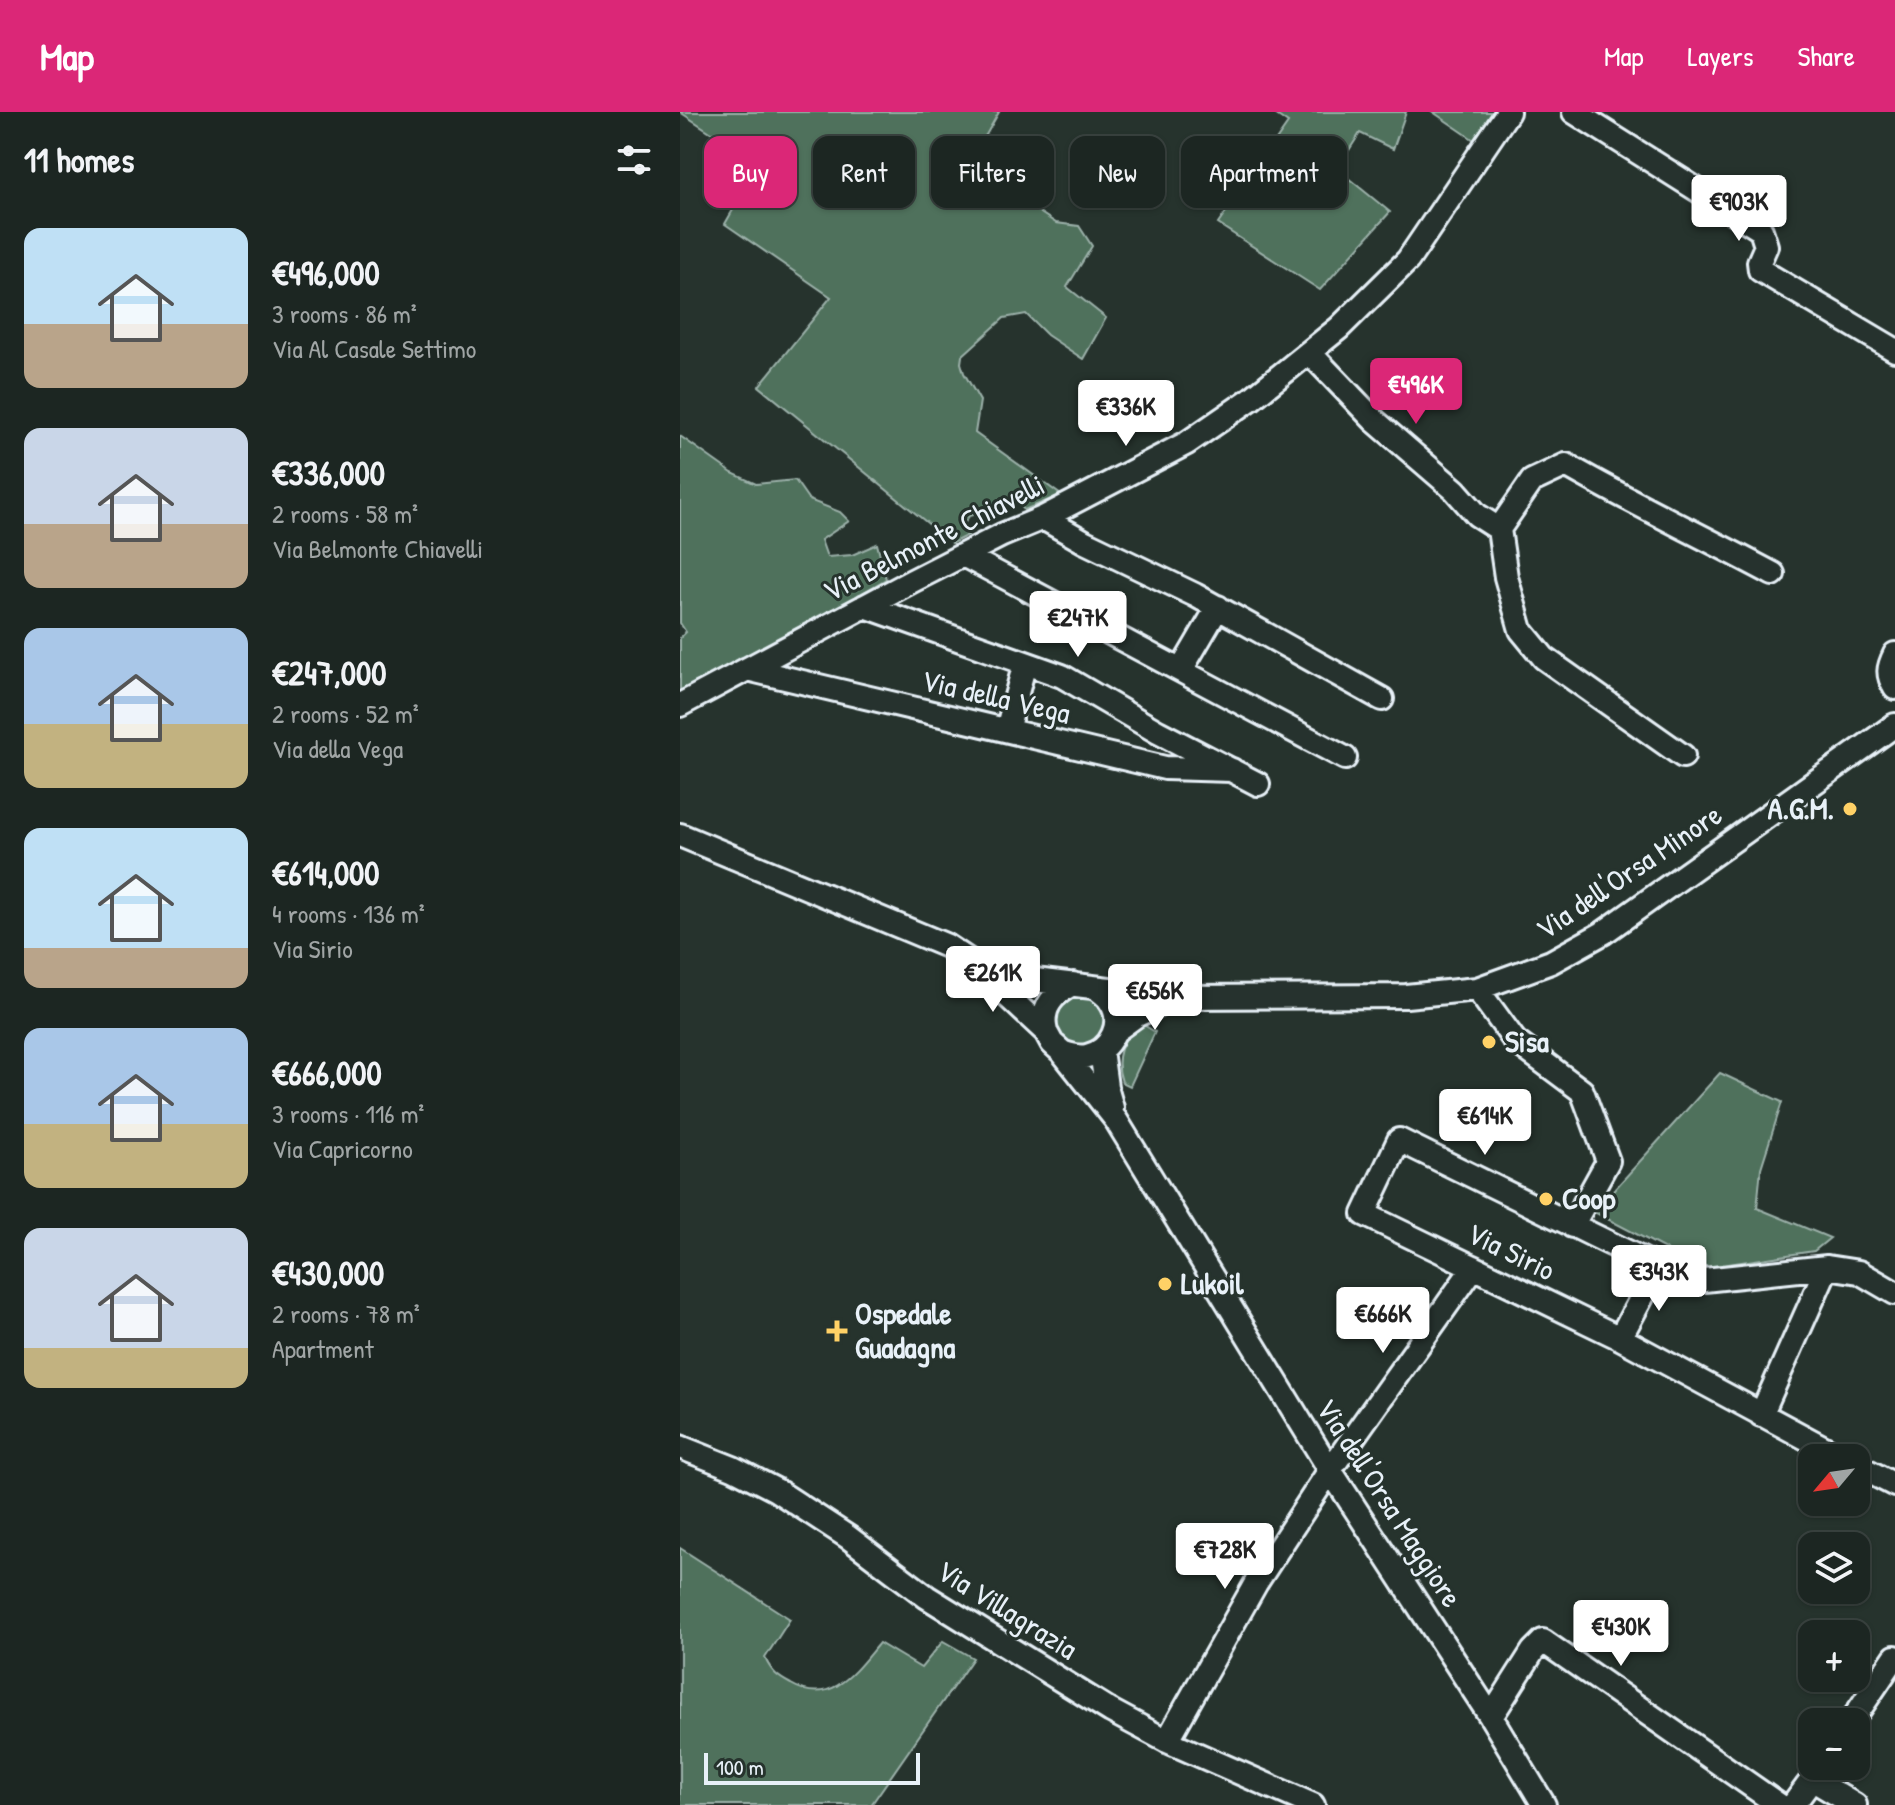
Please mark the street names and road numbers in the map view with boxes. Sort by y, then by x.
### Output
street label: Via Belmonte Chiavelli [816,464,1051,610]
street label: Via della Vega [918,660,1075,733]
street label: Via dell'Orsa Minore [1528,794,1729,948]
street label: Via Sirio [1461,1213,1562,1289]
street label: Via dell'Orsa Maggiore [1307,1391,1472,1614]
street label: Via Villagrazia [930,1550,1086,1668]

